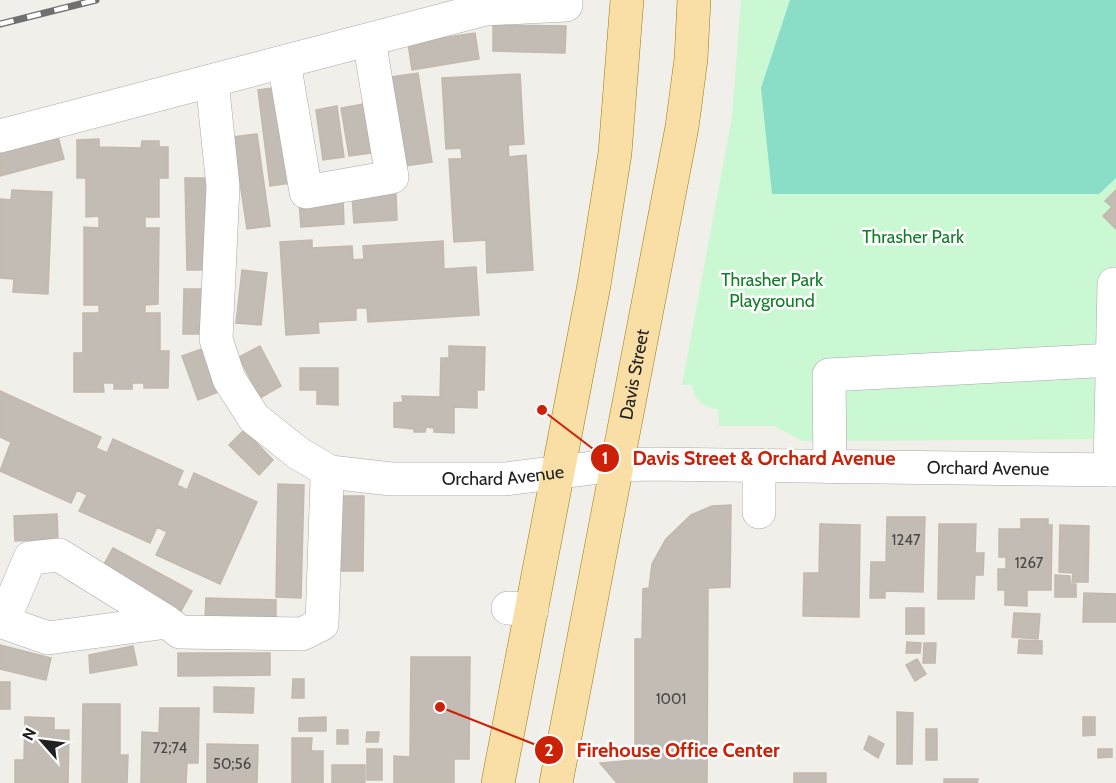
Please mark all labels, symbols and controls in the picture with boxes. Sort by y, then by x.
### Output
park label: Thrasher Park [862,226,965,248]
park label: Thrasher Park Playground [721,269,824,312]
street label: Davis Street [615,327,654,422]
callout: Davis Street & Orchard Avenue [590,439,907,477]
text: Davis Street & Orchard Avenue [632,446,896,470]
text: 1 [602,447,608,469]
street label: Orchard Avenue [927,457,1049,480]
street label: Orchard Avenue [442,461,565,490]
house number: 1247 [892,531,921,549]
house number: 1267 [1015,554,1044,572]
house number: 1001 [656,690,686,708]
north arrow [12,711,72,771]
text: N [18,725,40,744]
callout: Firehouse Office Center [534,731,792,769]
text: Firehouse Office Center [576,738,780,762]
house number: 72;74 [153,739,187,757]
text: 2 [544,739,554,761]
house number: 50;56 [213,755,251,773]

